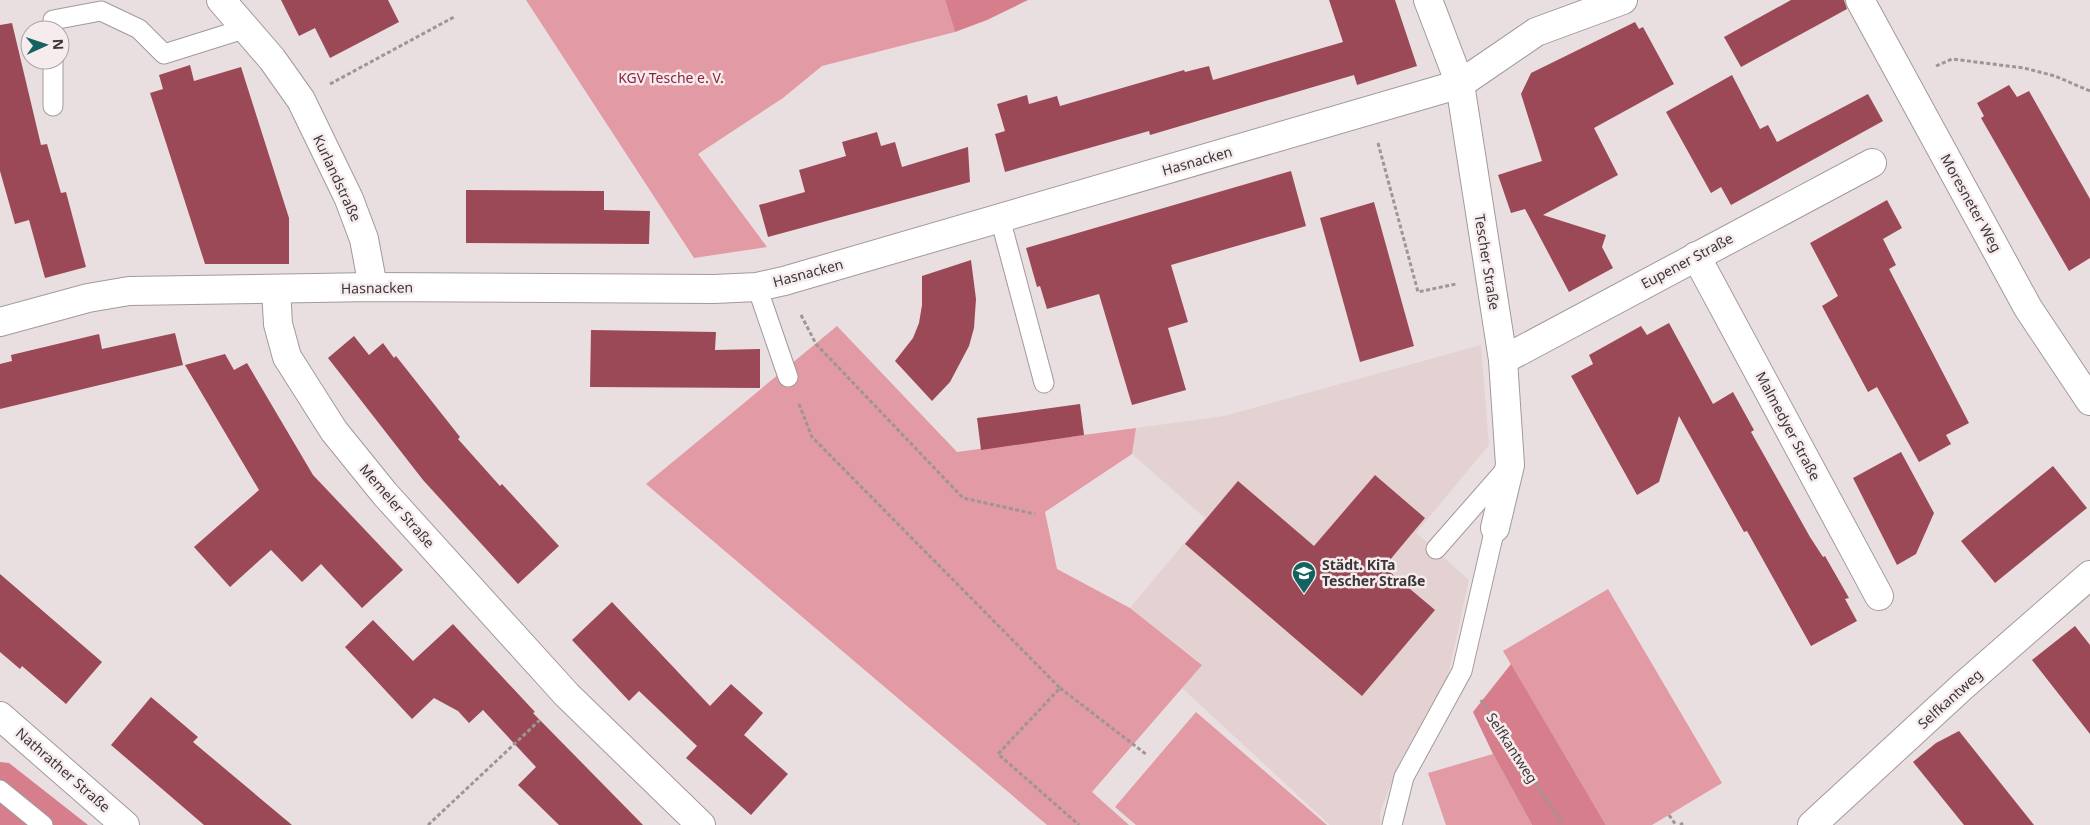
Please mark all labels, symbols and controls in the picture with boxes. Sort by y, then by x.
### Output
north arrow [20,20,70,70]
text: N [49,38,68,50]
park label: KGV Tesche e. V. [618,68,724,87]
street label: Kurlandstraße [309,131,366,224]
street label: Hasnacken [1160,141,1234,180]
street label: Moresneter Weg [1937,150,2006,255]
street label: Tescher Straße [1471,213,1504,311]
street label: Eupener Straße [1637,228,1736,293]
street label: Hasnacken [771,254,845,291]
street label: Hasnacken [341,277,413,298]
street label: Malmedyer Straße [1752,368,1825,484]
street label: Memeler Straße [356,460,439,552]
place label: Städt. KiTa Tescher Straße [1322,555,1425,590]
school or university icon: Städt. KiTa Tescher Straße [1291,560,1317,594]
street label: Selfkantweg [1913,665,1986,733]
street label: Selfkantweg [1483,709,1542,787]
street label: Nathrather Straße [12,723,115,816]

